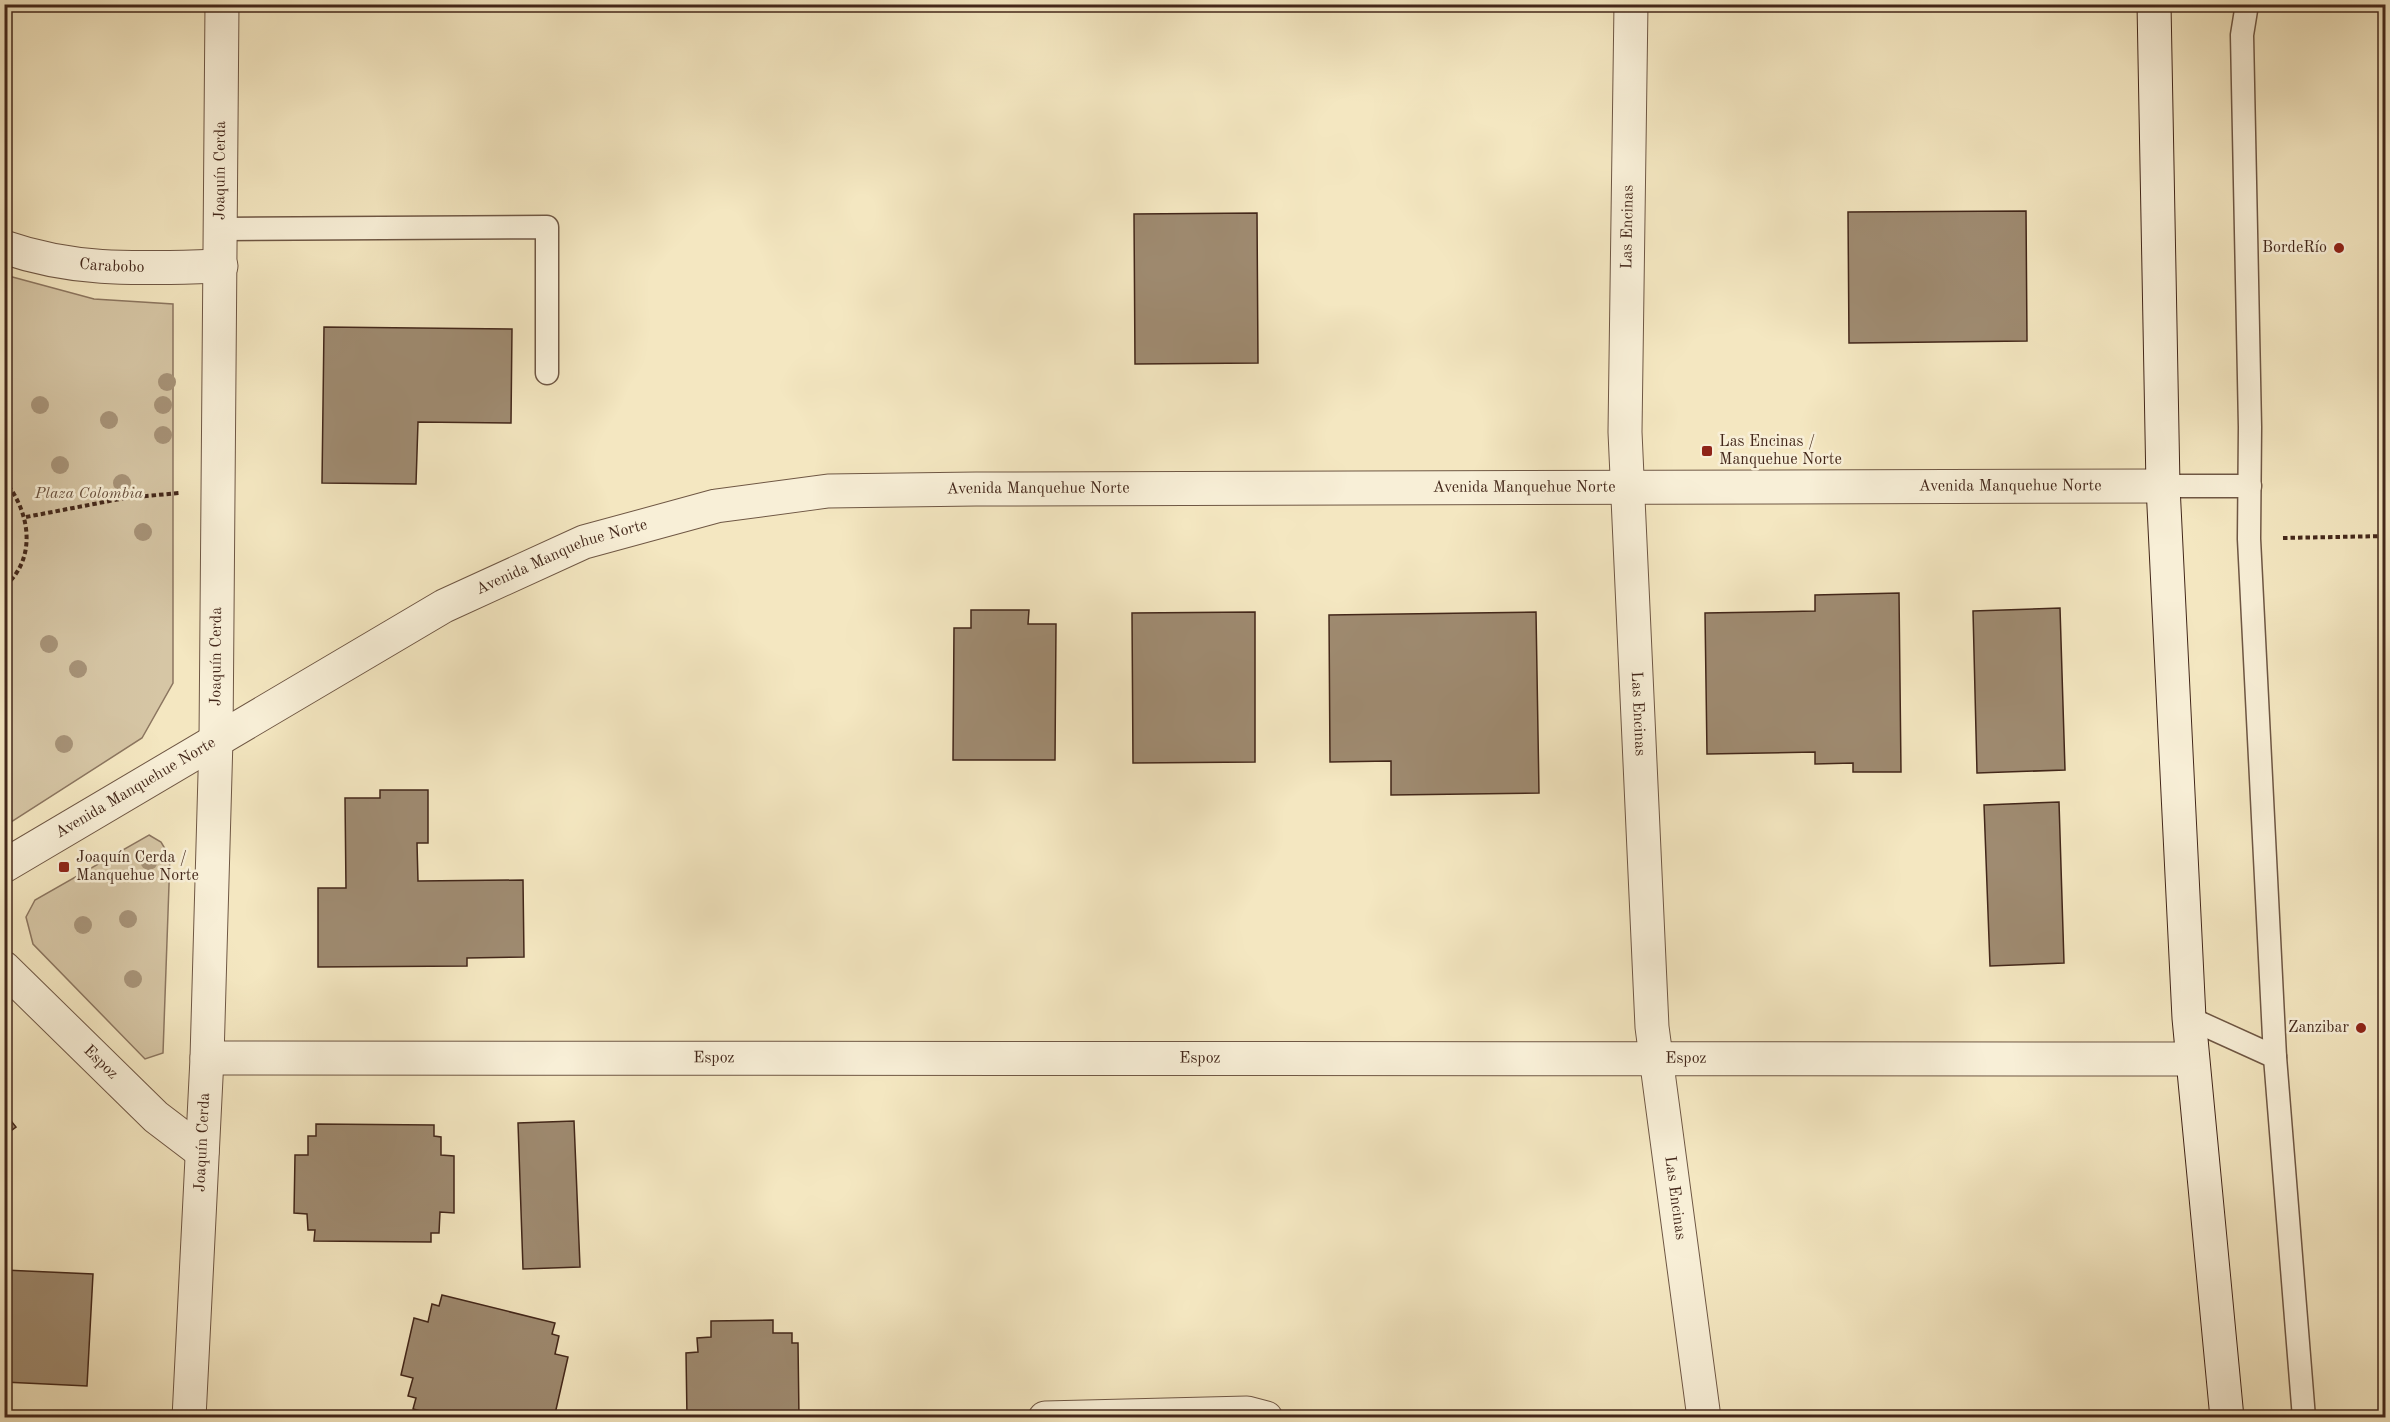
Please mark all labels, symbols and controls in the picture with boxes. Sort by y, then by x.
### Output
street label: Joaquín Cerda [212,121,229,220]
street label: Las Encinas [1619,185,1637,269]
place label: BordeRío [2262,240,2327,256]
marker: BordeRío [2332,241,2346,255]
street label: Carabobo [78,256,145,276]
place label: Las Encinas / Manquehue Norte [1719,434,1842,468]
marker: Las Encinas / Manquehue Norte [1700,444,1714,458]
street label: Avenida Manquehue Norte [1919,478,2102,495]
street label: Avenida Manquehue Norte [1433,479,1616,496]
street label: Avenida Manquehue Norte [947,481,1130,497]
park label: Plaza Colombia [34,486,144,502]
street label: Avenida Manquehue Norte [474,517,649,598]
street label: Joaquín Cerda [208,607,225,706]
street label: Las Encinas [1628,671,1648,756]
street label: Avenida Manquehue Norte [53,735,219,842]
place label: Joaquín Cerda / Manquehue Norte [76,850,199,884]
marker: Joaquín Cerda / Manquehue Norte [57,860,71,874]
place label: Zanzibar [2288,1020,2349,1036]
marker: Zanzibar [2354,1021,2368,1035]
street label: Espoz [80,1042,121,1083]
street label: Espoz [693,1050,735,1066]
street label: Espoz [1179,1050,1221,1067]
street label: Espoz [1665,1051,1707,1067]
street label: Joaquín Cerda [192,1092,213,1192]
street label: Las Encinas [1661,1155,1688,1241]

